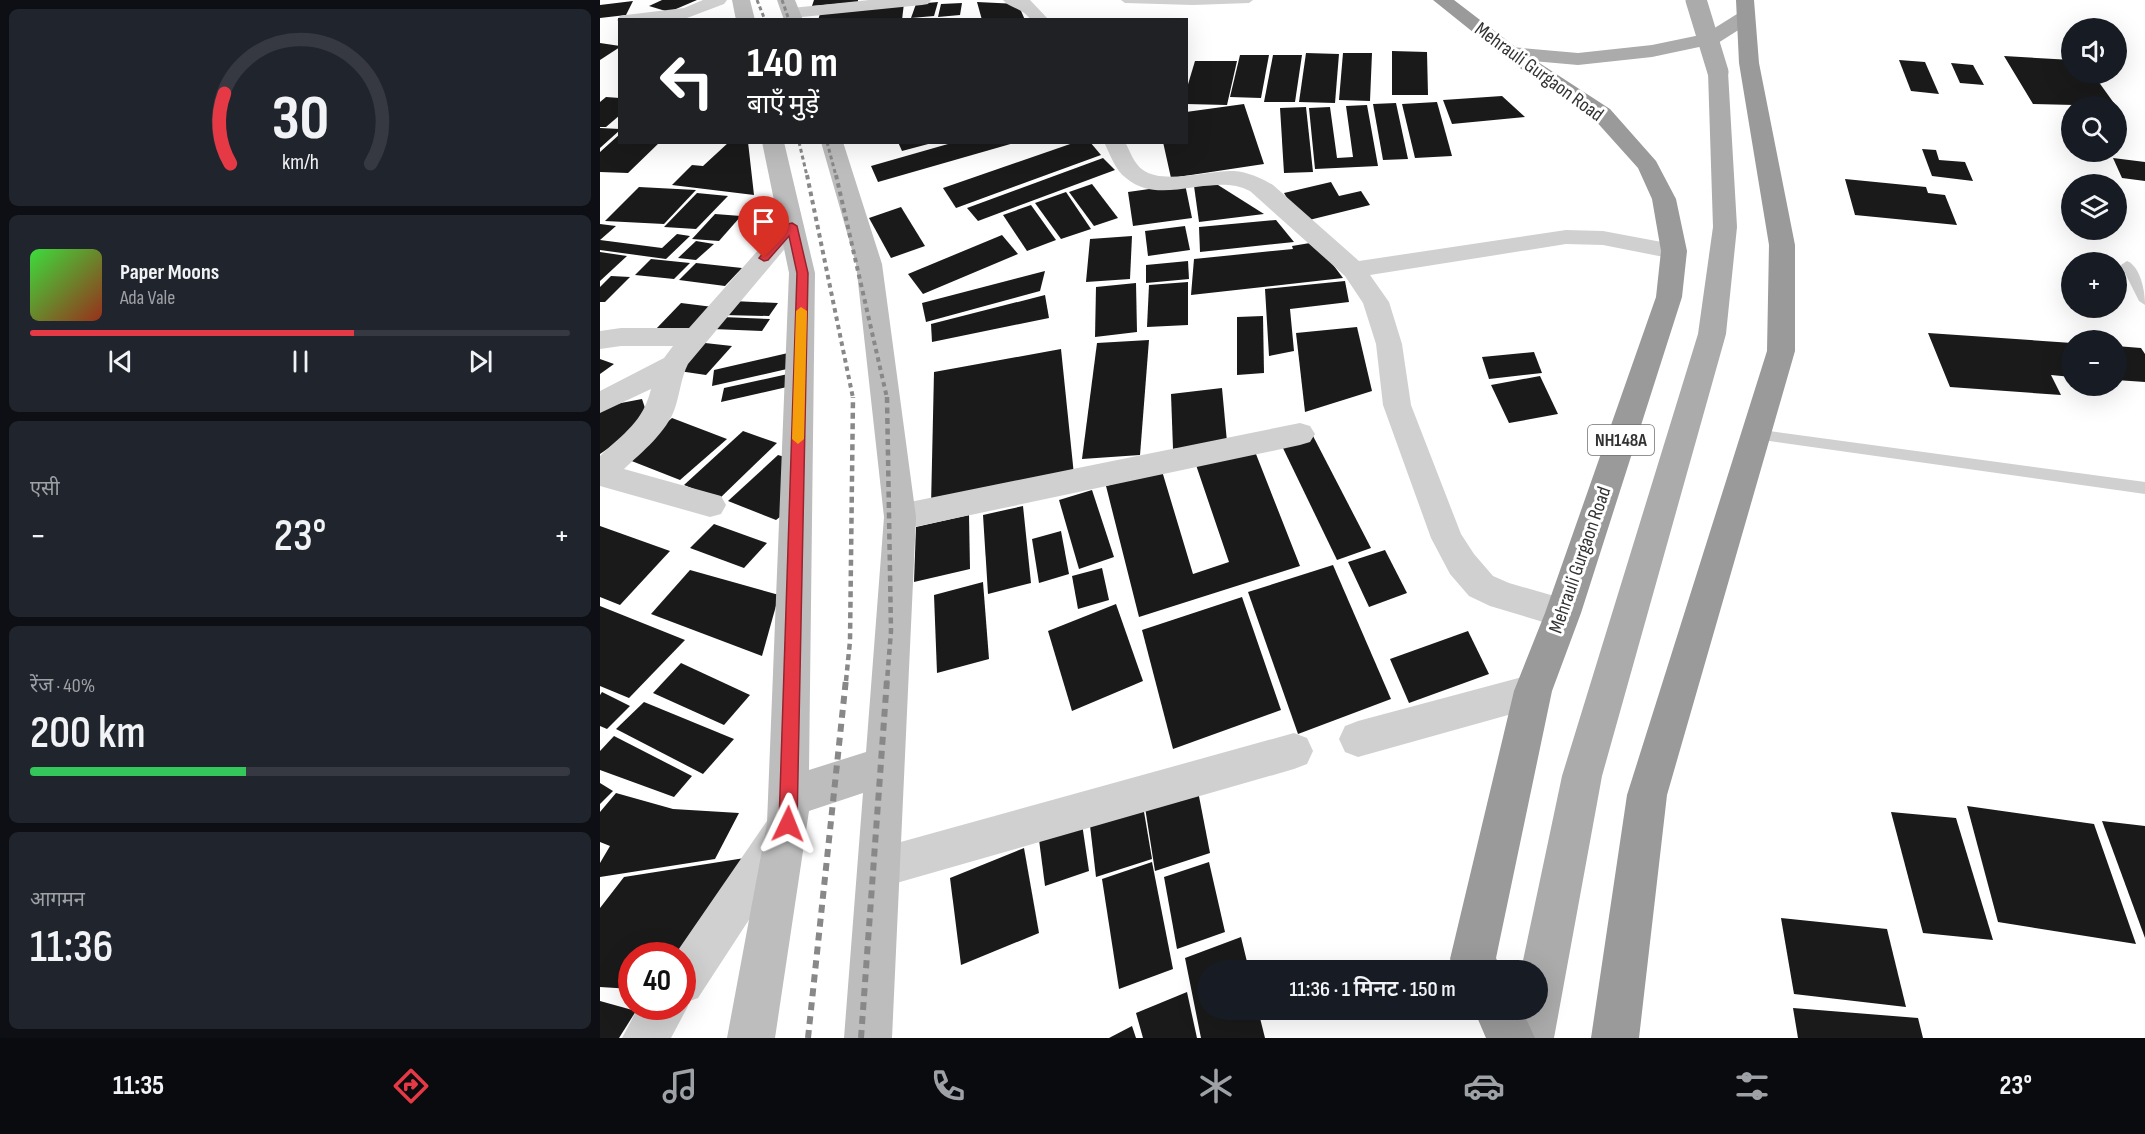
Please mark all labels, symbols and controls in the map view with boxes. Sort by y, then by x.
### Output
street label: Mehrauli Gurgaon Road [1470,17,1608,127]
map controls [2061,18,2127,396]
button: sound [2061,18,2127,84]
text: 140 m [747,38,838,89]
icon: left [648,42,726,120]
text: 30 [271,83,329,158]
text: बाएँ मुड़ें [747,89,819,121]
button: search [2061,96,2127,162]
text: km/h [281,151,319,176]
button: layers [2061,174,2127,240]
pin [738,196,789,258]
icon: arrive [747,205,780,238]
button: + [2061,252,2127,318]
text: Paper Moons [120,259,219,286]
text: Ada Vale [120,286,175,310]
button: − [2061,330,2127,396]
icon: previous [104,345,137,378]
icon: pause [284,345,317,378]
icon: next [464,345,497,378]
road number: NH148A [1588,425,1654,455]
text: एसी [30,477,60,501]
street label: Mehrauli Gurgaon Road [1544,484,1616,636]
text: 23° [274,509,326,564]
text: − [30,516,46,556]
text: + [554,516,570,556]
text: रेंज · 40% [30,674,95,698]
text: 200 km [30,706,146,761]
position arrow [756,792,820,856]
text: आगमन [30,888,85,912]
text: 11:36 [30,920,113,975]
speed limit sign: 40 [618,942,696,1020]
text: 11:36 · 1 मिनट · 150 m [1289,976,1456,1003]
icon: directions [390,1065,432,1107]
icon: music [659,1065,701,1107]
icon: phone [927,1065,969,1107]
icon: climate [1195,1065,1237,1107]
icon: car [1463,1065,1505,1107]
icon: filters [1731,1065,1773,1107]
text: 11:35 [113,1070,164,1102]
text: 23° [1999,1070,2032,1102]

